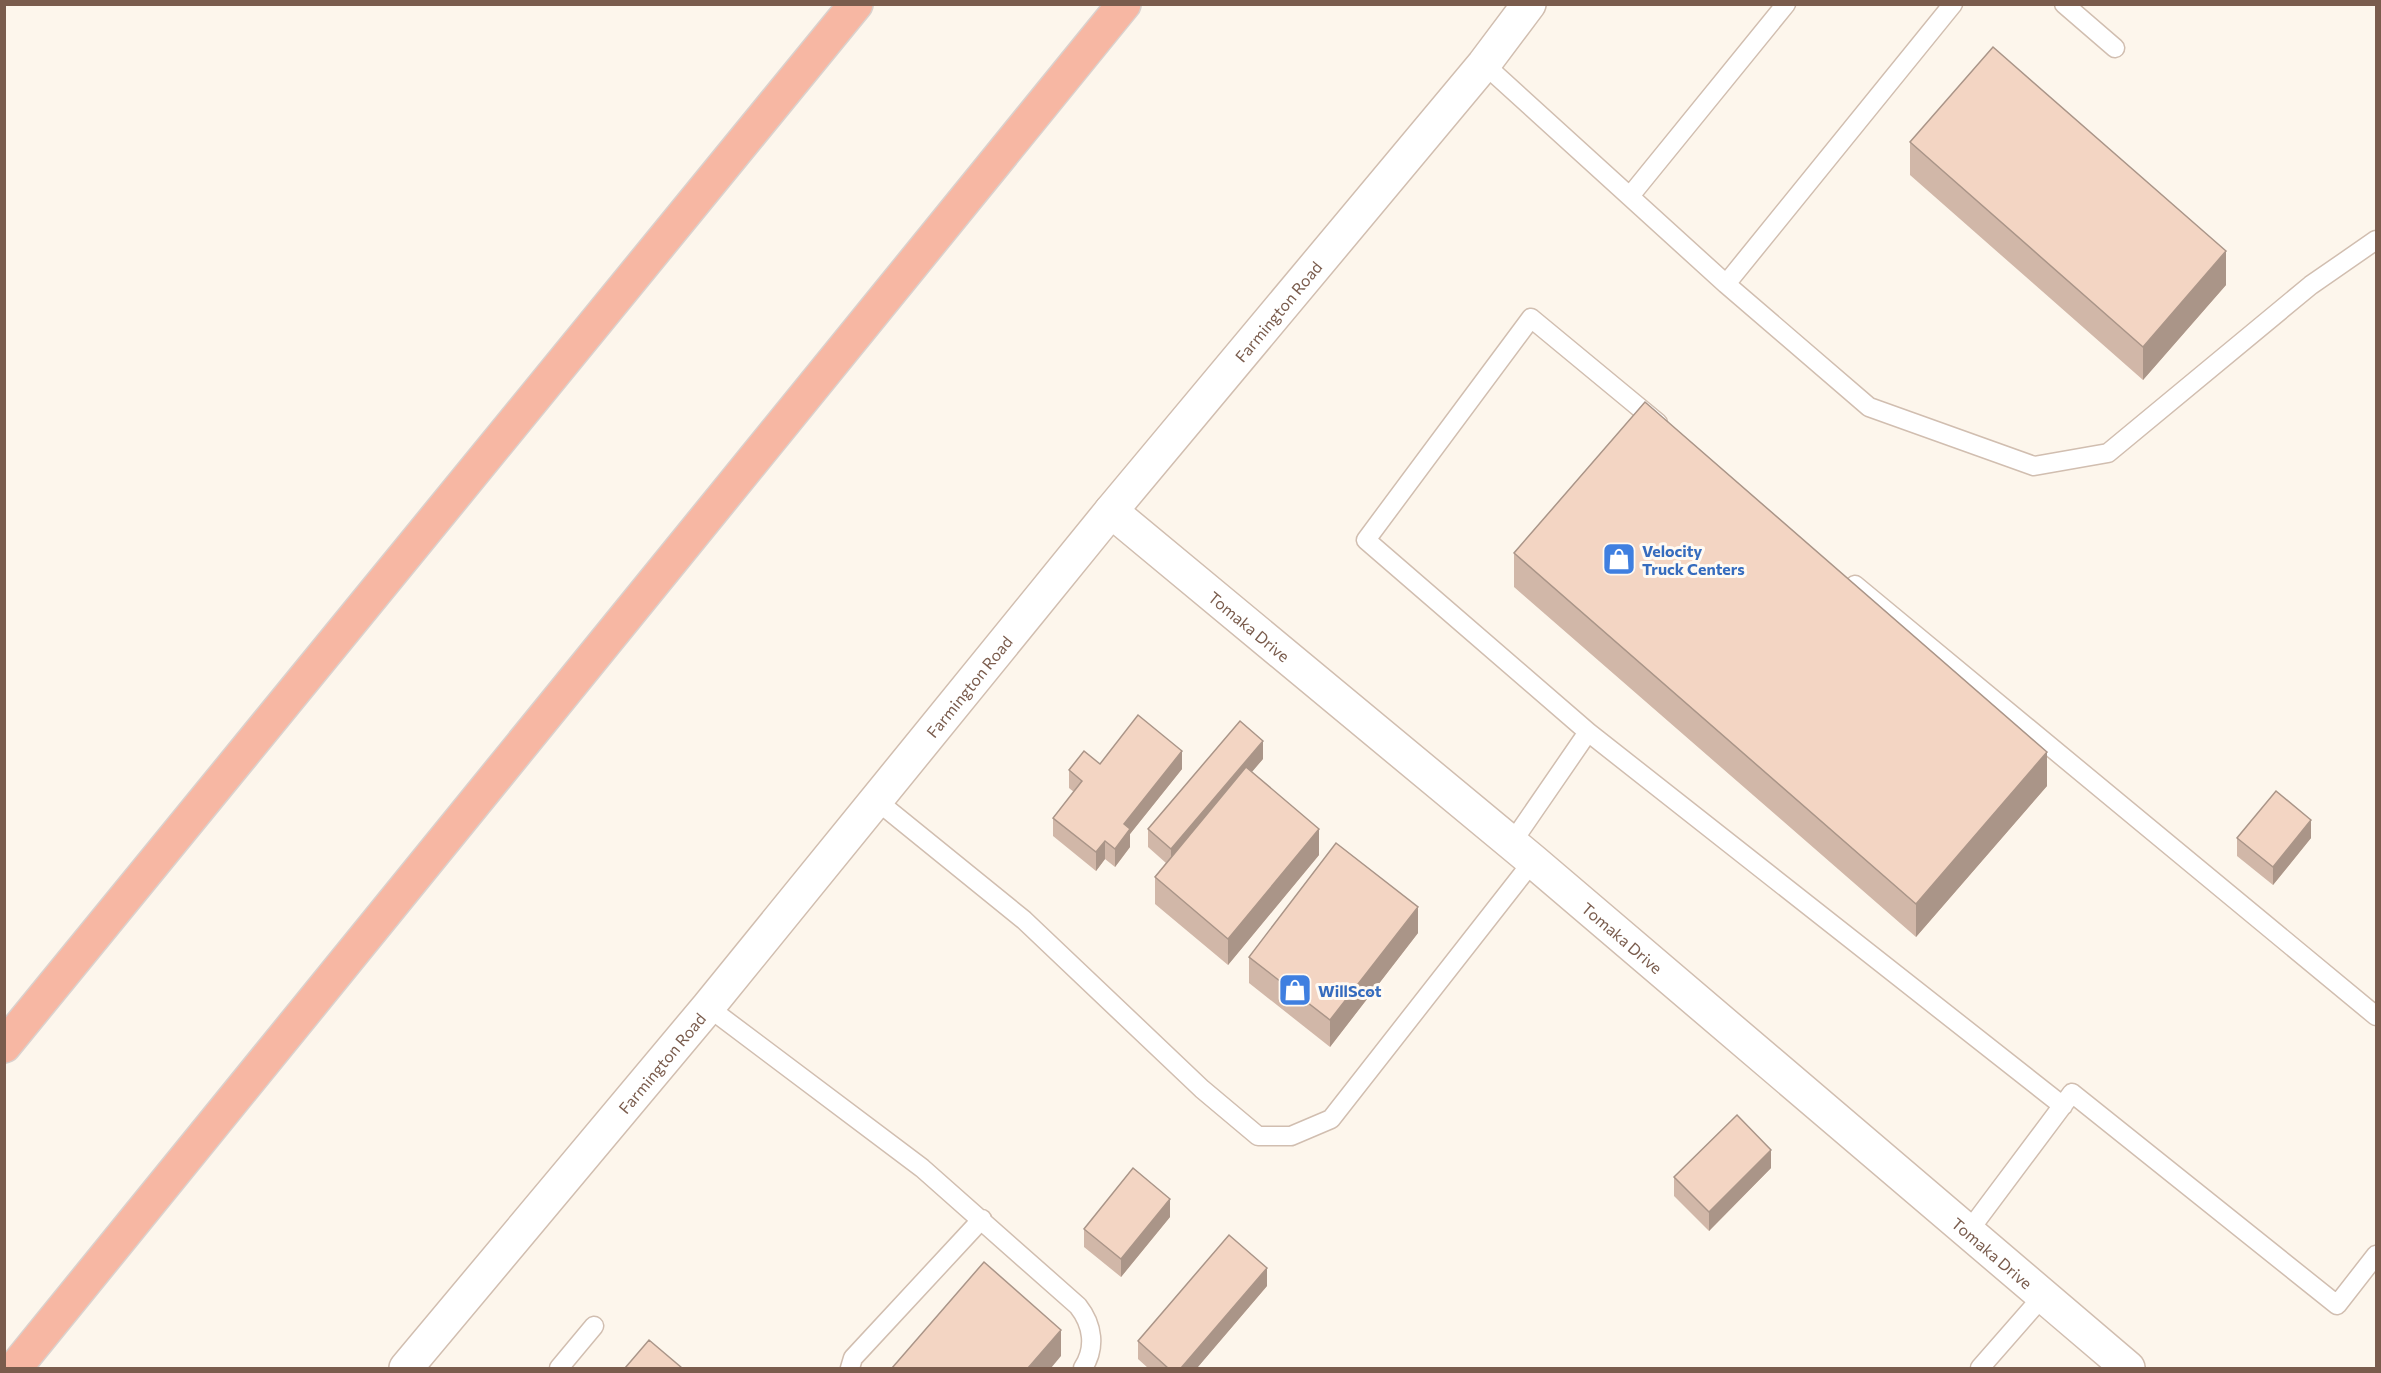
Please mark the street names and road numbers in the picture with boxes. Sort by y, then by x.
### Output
street label: Farmington Road [1230,257,1325,365]
street label: Tomaka Drive [1205,587,1294,665]
street label: Farmington Road [922,632,1016,741]
street label: Tomaka Drive [1578,898,1667,977]
street label: Farmington Road [614,1009,709,1117]
street label: Tomaka Drive [1948,1213,2037,1292]

